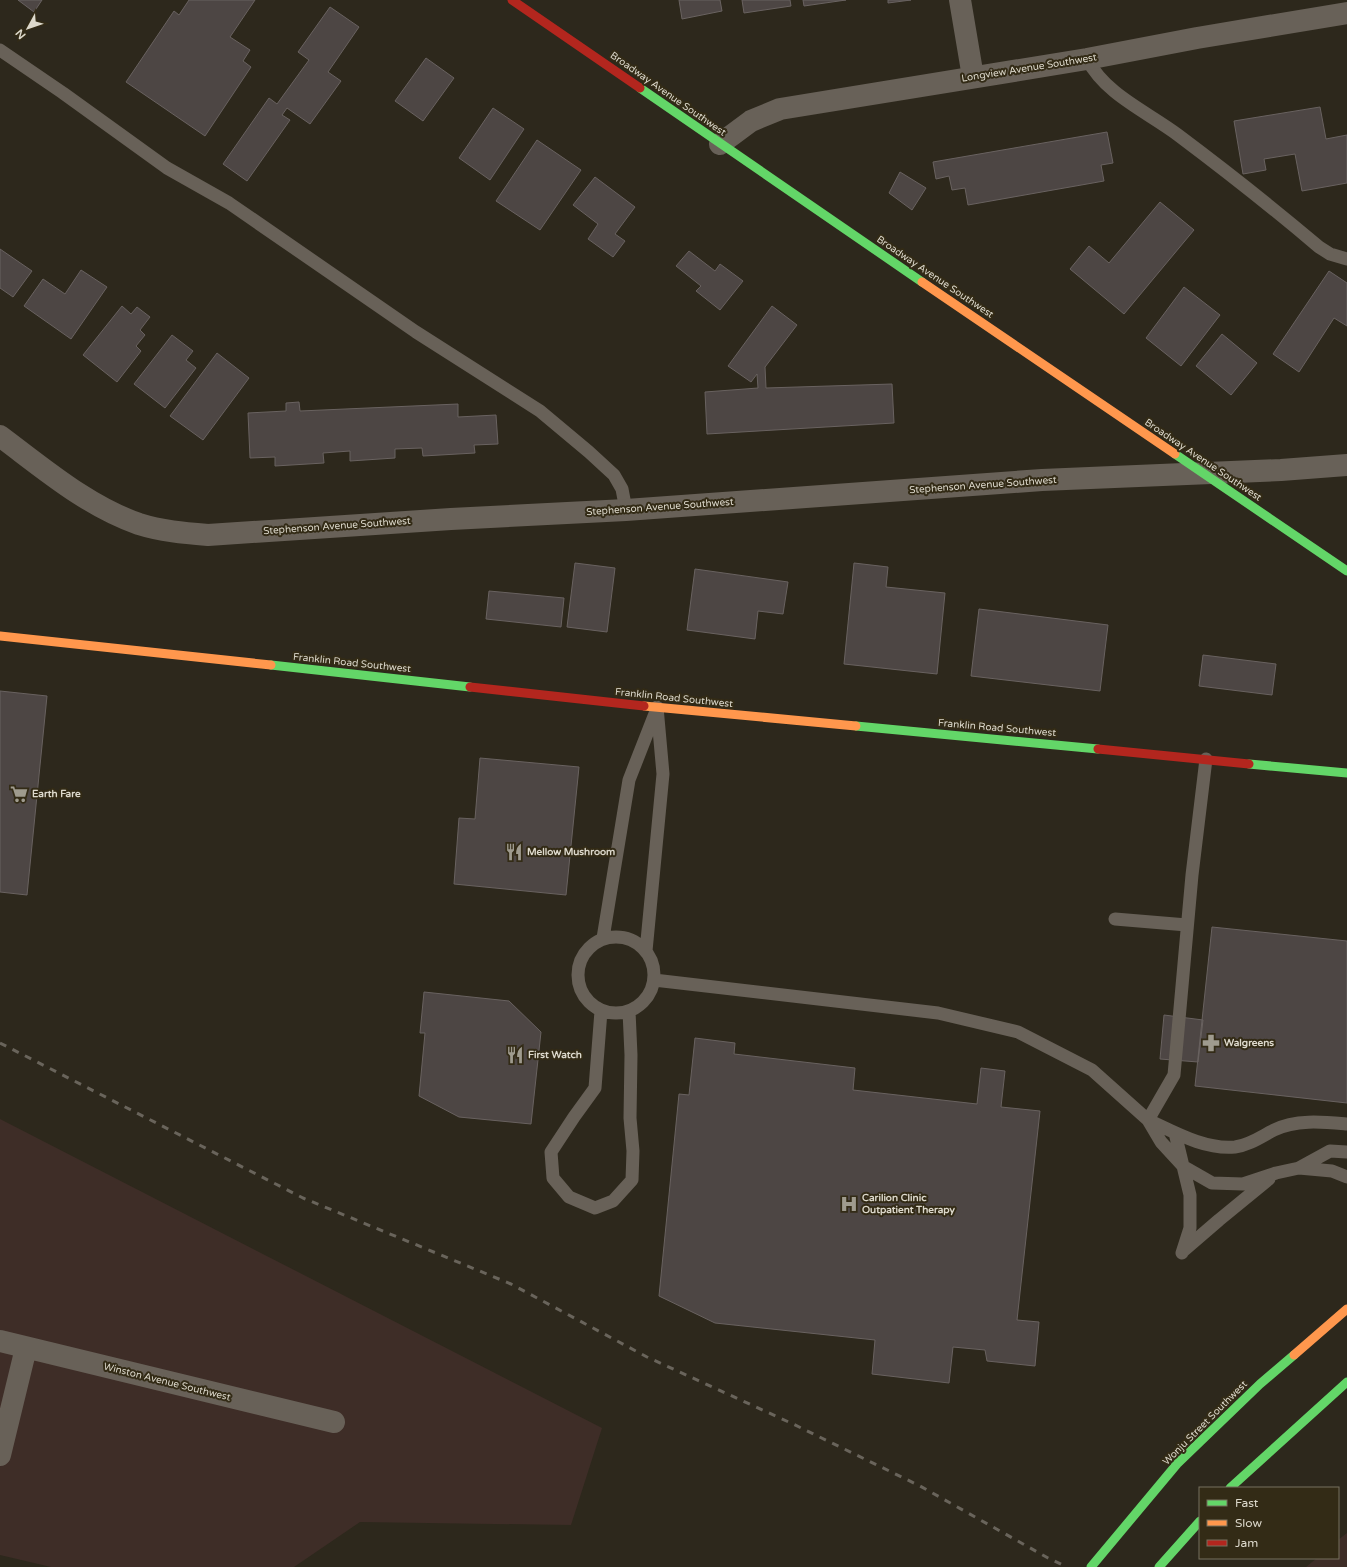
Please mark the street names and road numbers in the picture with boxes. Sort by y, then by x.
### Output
street label: Broadway Avenue Southwest [608,49,728,139]
street label: Longview Avenue Southwest [961,51,1098,85]
street label: Broadway Avenue Southwest [874,233,996,321]
street label: Broadway Avenue Southwest [1142,416,1264,504]
street label: Stephenson Avenue Southwest [909,474,1057,496]
street label: Stephenson Avenue Southwest [586,496,734,518]
street label: Stephenson Avenue Southwest [263,515,411,537]
street label: Franklin Road Southwest [292,651,412,675]
street label: Franklin Road Southwest [614,686,734,710]
street label: Franklin Road Southwest [937,717,1057,739]
street label: Winston Avenue Southwest [102,1360,232,1404]
street label: Wonju Street Southwest [1160,1378,1250,1468]

